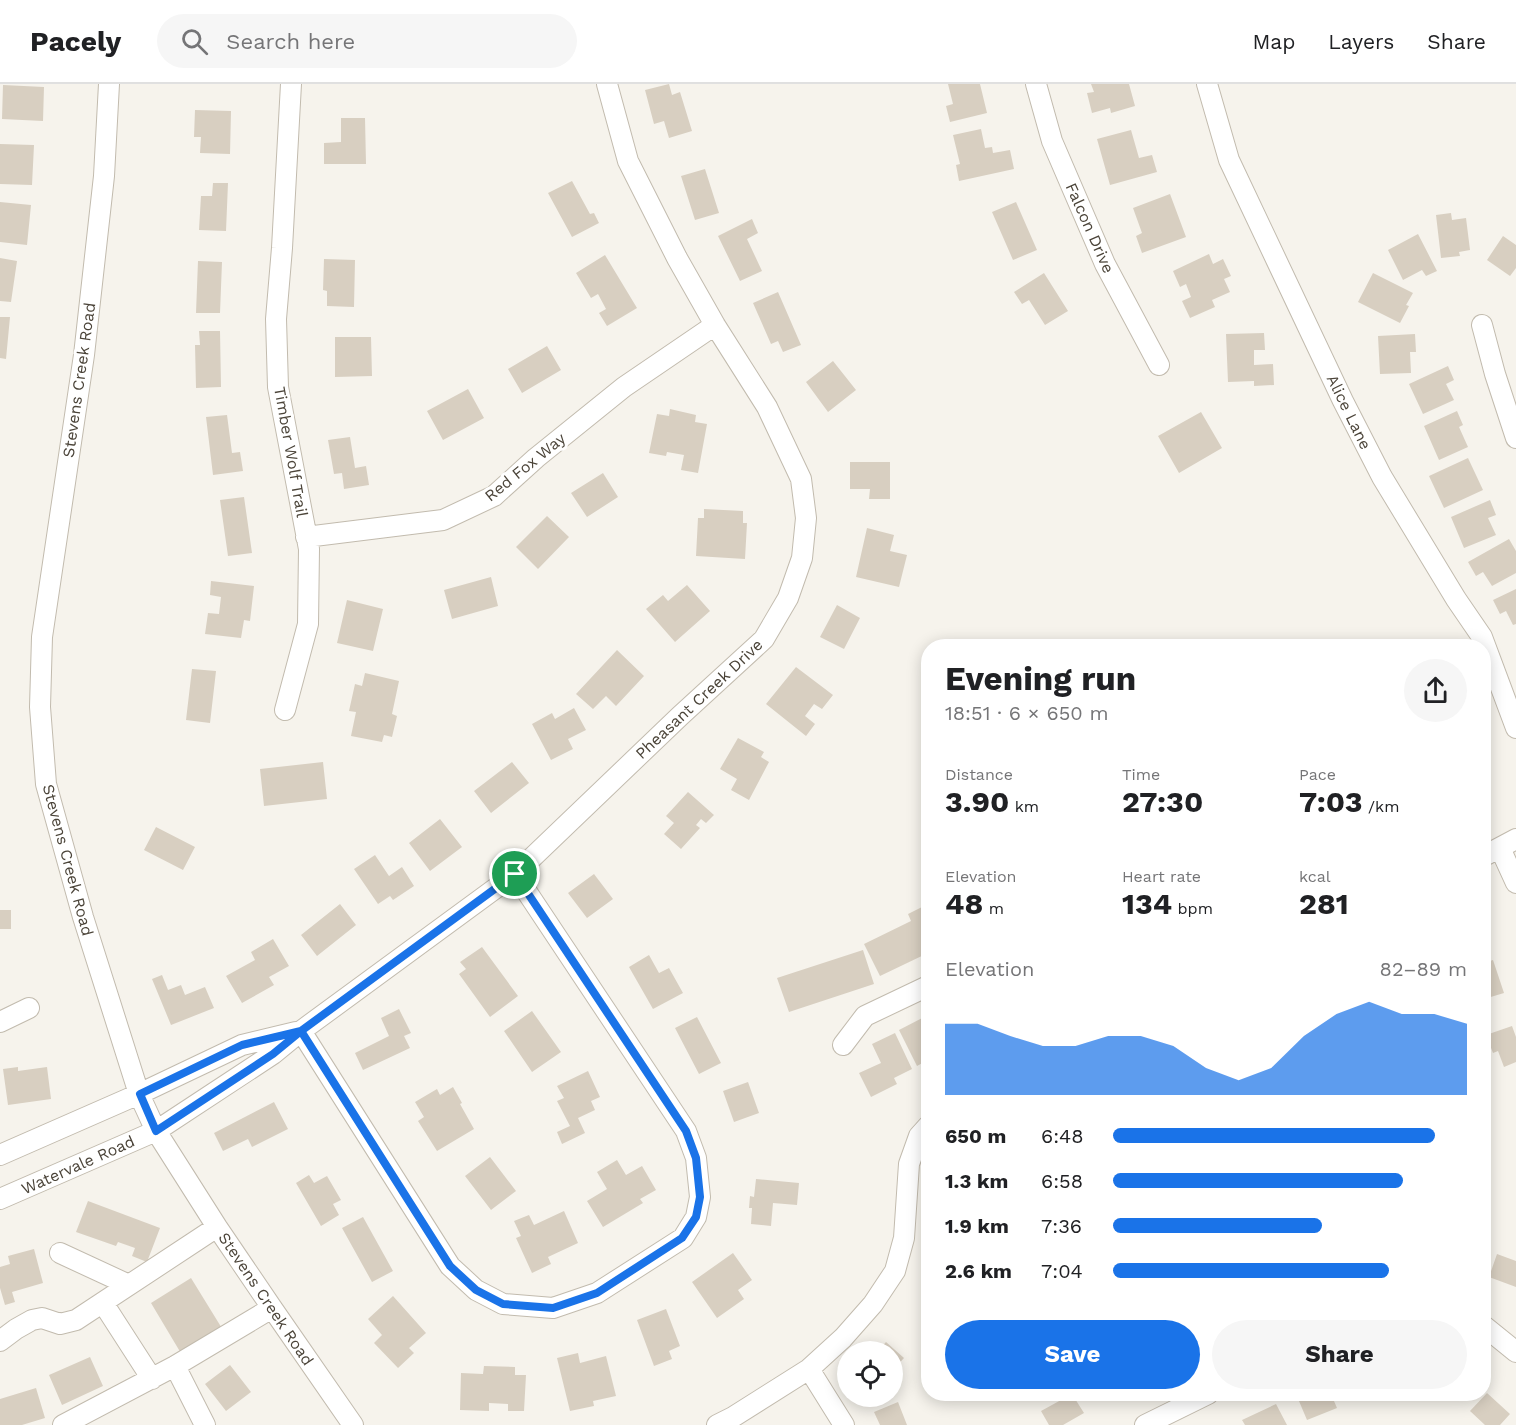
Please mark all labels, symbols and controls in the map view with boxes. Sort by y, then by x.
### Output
search box [157,14,577,68]
text: Pacely [30,25,121,58]
icon: search [178,25,211,58]
text: Search here [226,29,355,54]
text: Map [1252,29,1295,54]
text: Layers [1328,29,1394,54]
text: Share [1427,29,1486,54]
street label: Falcon Drive [1062,180,1118,276]
street label: Stevens Creek Road [59,301,99,459]
street label: Alice Lane [1323,371,1375,453]
street label: Timber Wolf Trail [270,385,312,519]
street label: Red Fox Way [481,428,570,505]
street label: Pheasant Creek Drive [631,635,767,763]
text: Evening run [945,659,1136,698]
button: share [1404,659,1467,722]
text: 18:51 · 6 × 650 m [945,701,1109,725]
text: Distance [945,765,1013,784]
text: Time [1122,765,1160,784]
text: Pace [1299,765,1336,784]
street label: Stevens Creek Road [39,782,97,938]
text: 3.90 [945,784,1009,819]
text: 27:30 [1122,784,1203,819]
text: 7:03 [1299,784,1363,819]
text: km [1009,797,1039,816]
text: /km [1363,797,1399,816]
pin [489,848,540,899]
icon: arrive [498,857,531,890]
text: Elevation [945,867,1016,886]
text: Heart rate [1122,867,1201,886]
text: kcal [1299,867,1331,886]
text: 48 [945,886,983,921]
text: 134 [1122,886,1172,921]
text: 281 [1299,886,1349,921]
text: m [983,899,1004,918]
text: bpm [1172,899,1213,918]
text: Elevation [945,957,1034,981]
text: 82–89 m [1380,957,1467,981]
text: 650 m [945,1124,1006,1148]
text: 6:48 [1041,1124,1084,1148]
street label: Watervale Road [19,1132,137,1198]
text: 1.3 km [945,1169,1008,1193]
text: 6:58 [1041,1169,1083,1193]
text: 1.9 km [945,1214,1009,1238]
text: 7:36 [1041,1214,1082,1238]
street label: Stevens Creek Road [214,1229,318,1369]
text: 2.6 km [945,1259,1012,1283]
text: 7:04 [1041,1259,1083,1283]
button: Save [945,1320,1200,1389]
button: Share [1212,1320,1467,1389]
map controls [837,1341,903,1407]
button: locate [837,1341,903,1407]

